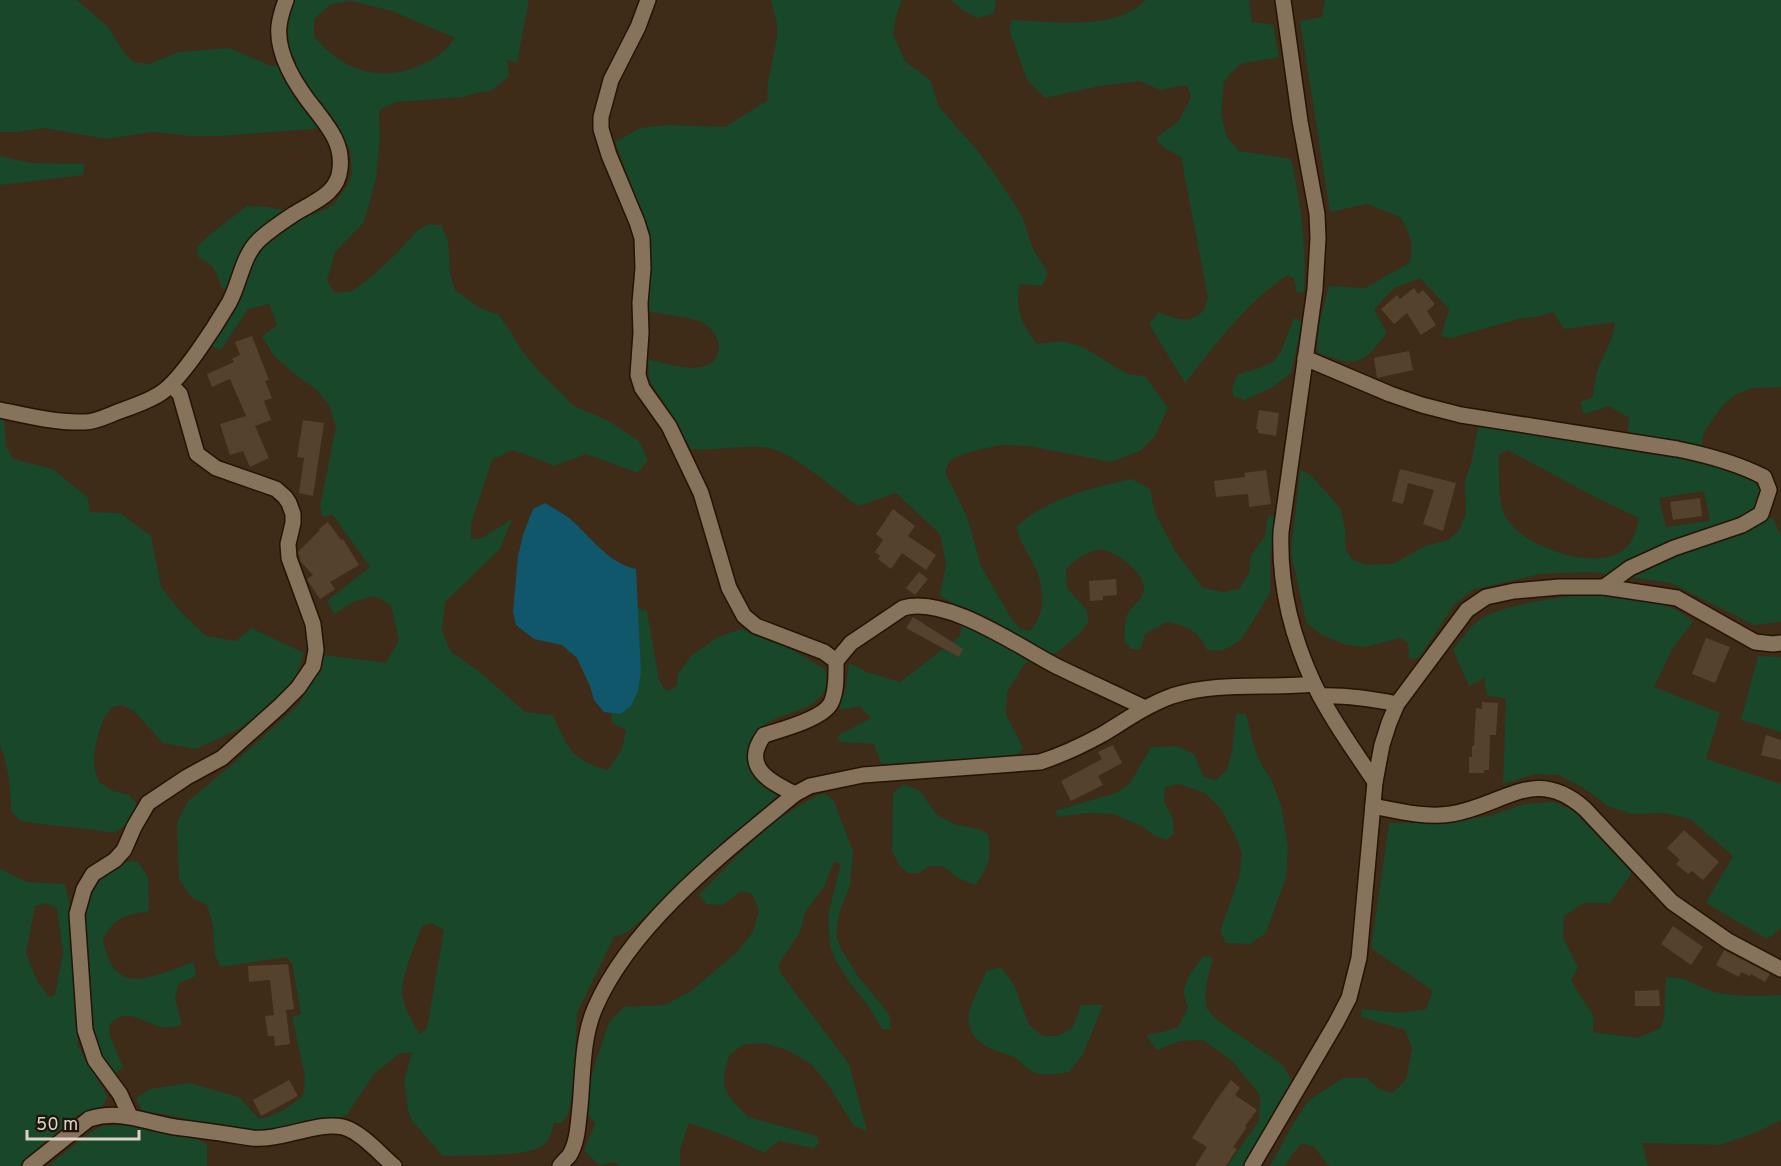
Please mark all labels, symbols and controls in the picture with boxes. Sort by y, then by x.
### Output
scale bar [27,1103,140,1141]
text: 50 m [36,1114,78,1137]

